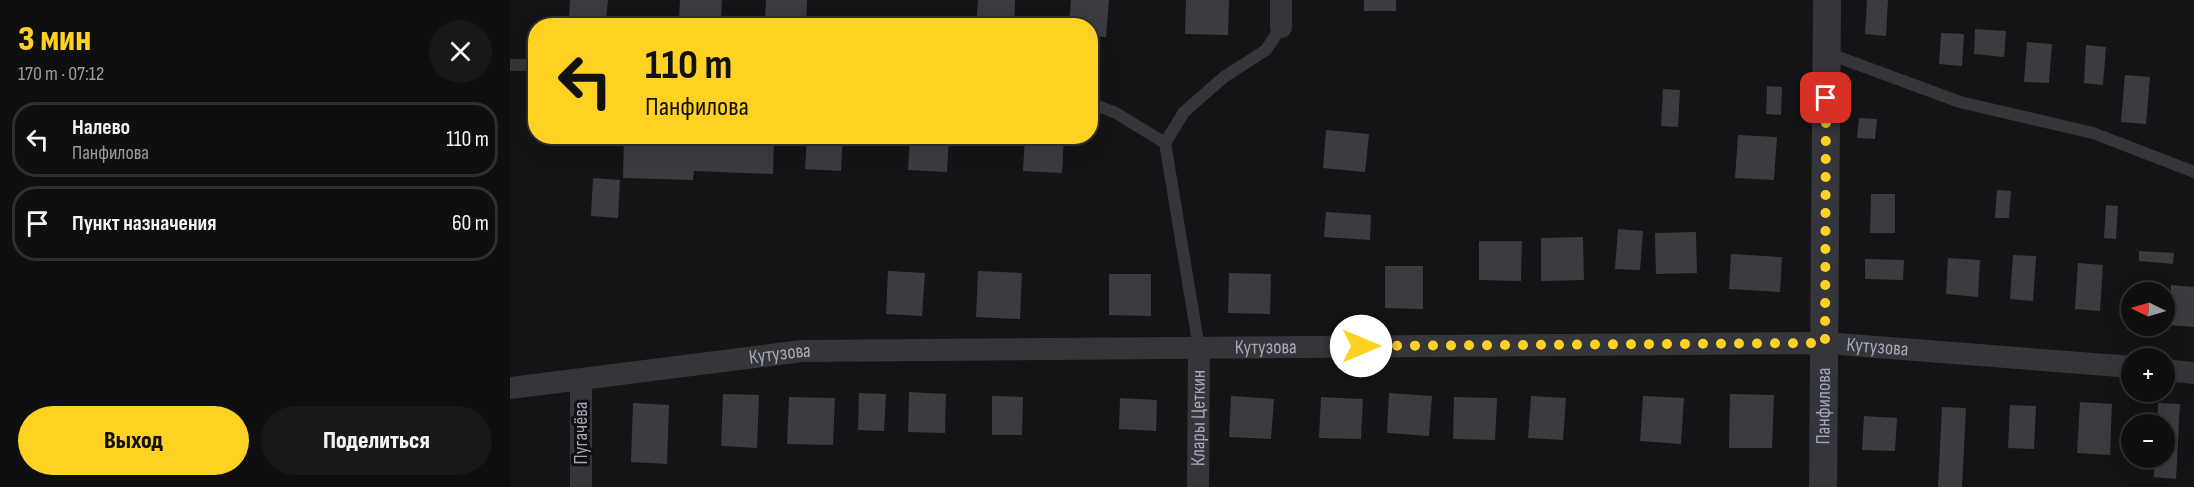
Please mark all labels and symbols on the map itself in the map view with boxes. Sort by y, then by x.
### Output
pin [1800,72,1851,123]
north arrow [2121,282,2175,336]
position arrow [1329,314,1393,378]
street label: Кутузова [1846,333,1909,361]
street label: Кутузова [1235,335,1297,360]
street label: Кутузова [748,339,811,370]
street label: Панфилова [1811,367,1836,445]
street label: Клары Цеткин [1186,370,1211,466]
street label: Пугачёва [569,402,593,464]

